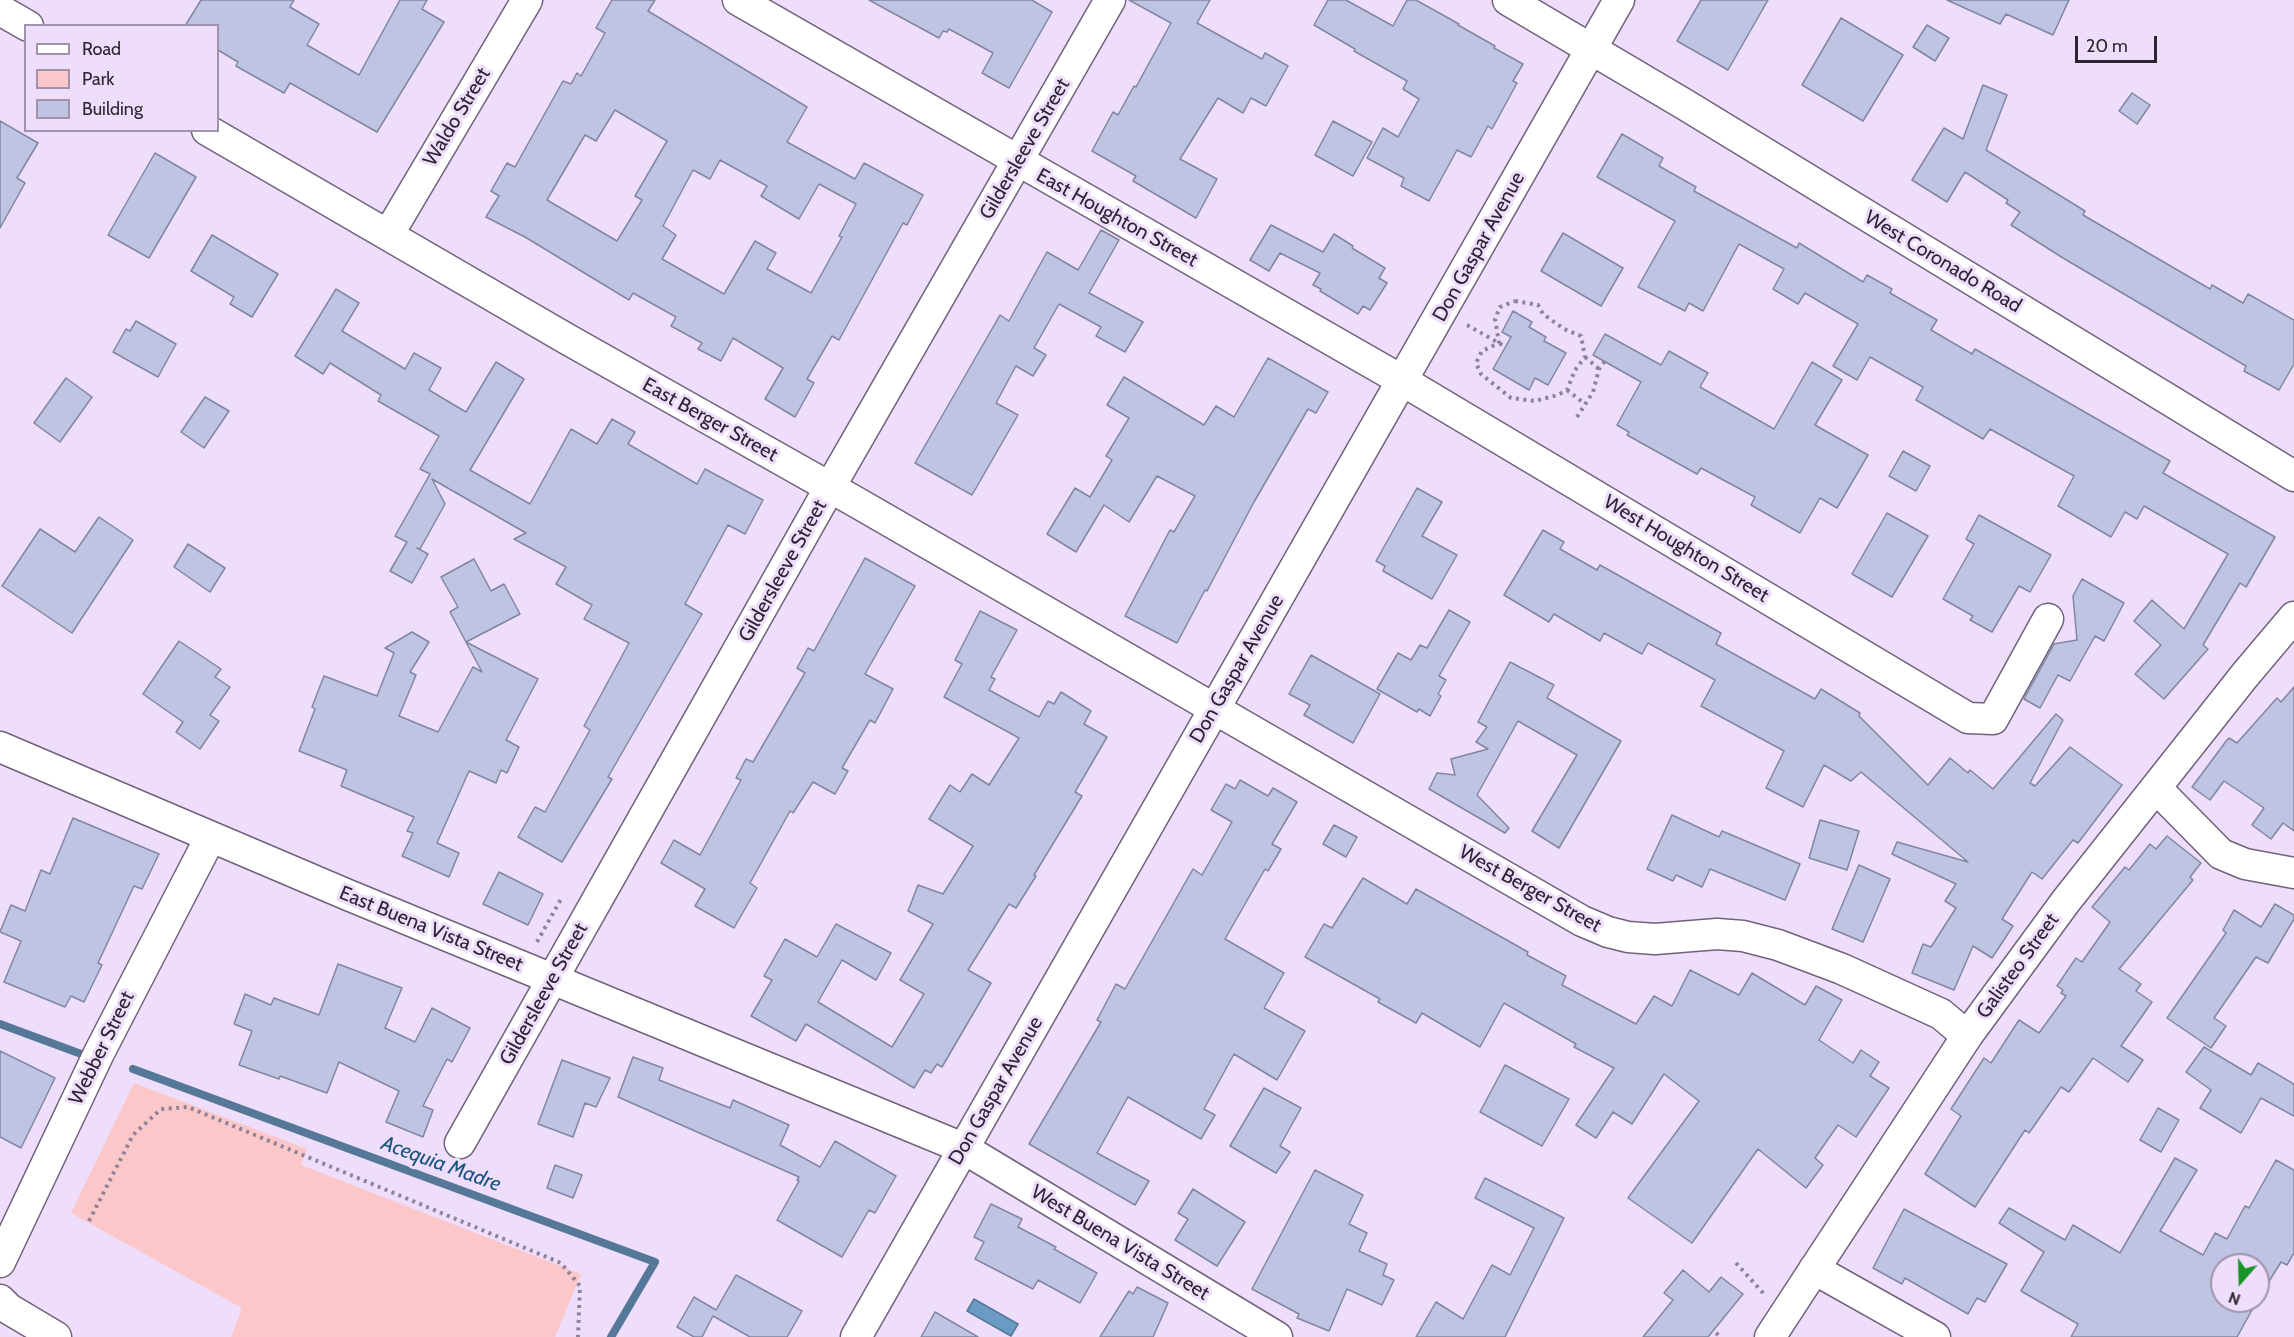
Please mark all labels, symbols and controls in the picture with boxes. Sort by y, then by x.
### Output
legend [24,24,219,132]
scale bar [2078,24,2160,62]
text: 20 m [2086,35,2128,57]
text: Road [82,38,121,60]
street label: Waldo Street [418,64,496,170]
text: Park [82,68,114,90]
street label: Gildersleeve Street [975,74,1075,224]
text: Building [82,98,143,120]
street label: East Houghton Street [1032,164,1202,272]
street label: Don Gaspar Avenue [1428,168,1530,326]
street label: West Coronado Road [1860,206,2026,318]
street label: East Berger Street [638,373,782,467]
street label: West Houghton Street [1599,490,1773,608]
street label: Gildersleeve Street [734,496,832,646]
street label: Don Gaspar Avenue [1185,591,1289,747]
street label: West Berger Street [1455,840,1605,938]
street label: East Buena Vista Street [336,881,526,977]
street label: Galisteo Street [1972,909,2064,1023]
street label: Gildersleeve Street [495,919,593,1069]
street label: Webber Street [64,987,140,1109]
street label: Don Gaspar Avenue [944,1013,1048,1169]
water label: Acequia Madre [378,1131,504,1197]
street label: West Buena Vista Street [1027,1180,1213,1306]
north arrow [2210,1253,2270,1313]
text: N [2226,1288,2243,1309]

